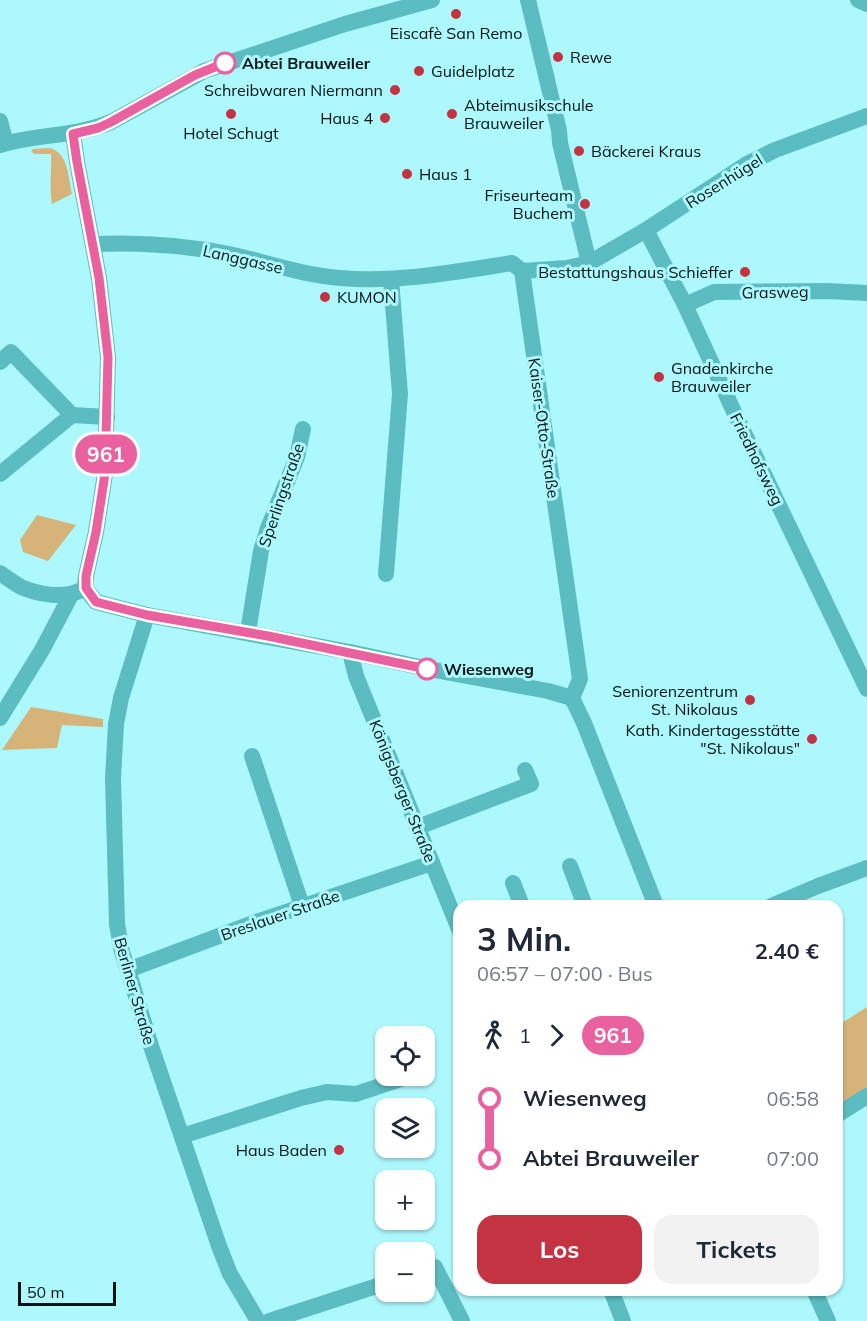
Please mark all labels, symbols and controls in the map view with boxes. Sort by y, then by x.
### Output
marker: Eiscafè San Remo [449,7,463,21]
place label: Eiscafè San Remo [390,23,522,43]
place label: Rewe [570,47,612,67]
marker: Rewe [551,50,565,64]
marker: Abtei Brauweiler [214,52,236,74]
place label: Abtei Brauweiler [242,53,371,73]
place label: Guidelplatz [431,61,515,81]
marker: Guidelplatz [412,64,426,78]
place label: Schreibwaren Niermann [204,80,383,100]
marker: Schreibwaren Niermann [388,83,402,97]
place label: Abteimusikschule Brauweiler [464,95,593,133]
marker: Hotel Schugt [224,107,238,121]
marker: Abteimusikschule Brauweiler [445,107,459,121]
place label: Haus 4 [320,108,373,128]
marker: Haus 4 [378,111,392,125]
place label: Hotel Schugt [183,123,279,143]
place label: Bäckerei Kraus [591,141,701,161]
marker: Bäckerei Kraus [572,144,586,158]
street label: Rosenhügel [682,150,766,212]
place label: Haus 1 [419,164,472,184]
marker: Haus 1 [400,167,414,181]
place label: Friseurteam Buchem [485,185,573,223]
marker: Friseurteam Buchem [578,197,592,211]
street label: Langgasse [201,240,285,278]
place label: Bestattungshaus Schieffer [538,262,733,282]
marker: Bestattungshaus Schieffer [738,265,752,279]
street label: Grasweg [741,281,809,303]
place label: KUMON [337,287,397,307]
marker: KUMON [318,290,332,304]
street label: Kaiser-Otto-Straße [524,357,564,499]
place label: Gnadenkirche Brauweiler [671,358,773,396]
marker: Gnadenkirche Brauweiler [652,370,666,384]
street label: Friedhofsweg [726,409,788,509]
line badge: 961 [72,434,140,474]
text: 961 [87,441,125,467]
street label: Sperlingstraße [254,441,308,549]
marker: Wiesenweg [416,658,438,680]
place label: Wiesenweg [444,659,534,679]
place label: Seniorenzentrum St. Nikolaus [612,681,738,719]
marker: Seniorenzentrum St. Nikolaus [743,693,757,707]
street label: Königsberger Straße [365,717,441,865]
place label: Kath. Kindertagesstätte "St. Nikolaus" [625,720,800,758]
marker: Kath. Kindertagesstätte "St. Nikolaus" [805,732,819,746]
street label: Breslauer Straße [218,885,342,945]
text: 3 Min. [477,918,571,959]
street label: Berliner Straße [110,935,160,1047]
text: 2.40 € [755,937,819,965]
text: 06:57 – 07:00 · Bus [477,961,653,986]
icon: walk [477,1019,510,1052]
icon: forward [540,1019,573,1052]
text: 961 [594,1022,632,1048]
text: 1 [519,1023,531,1048]
map controls [375,1026,435,1302]
button: locate [375,1026,435,1086]
text: Wiesenweg [523,1084,647,1112]
text: 06:58 [766,1086,819,1111]
button: layers [375,1098,435,1158]
place label: Haus Baden [236,1140,327,1160]
marker: Haus Baden [332,1143,346,1157]
text: Abtei Brauweiler [523,1144,699,1172]
text: 07:00 [766,1146,819,1171]
button: + [375,1170,435,1230]
button: Los [477,1215,642,1284]
button: Tickets [654,1215,819,1284]
button: − [375,1242,435,1302]
scale bar [18,1279,116,1306]
text: 50 m [27,1282,64,1302]

